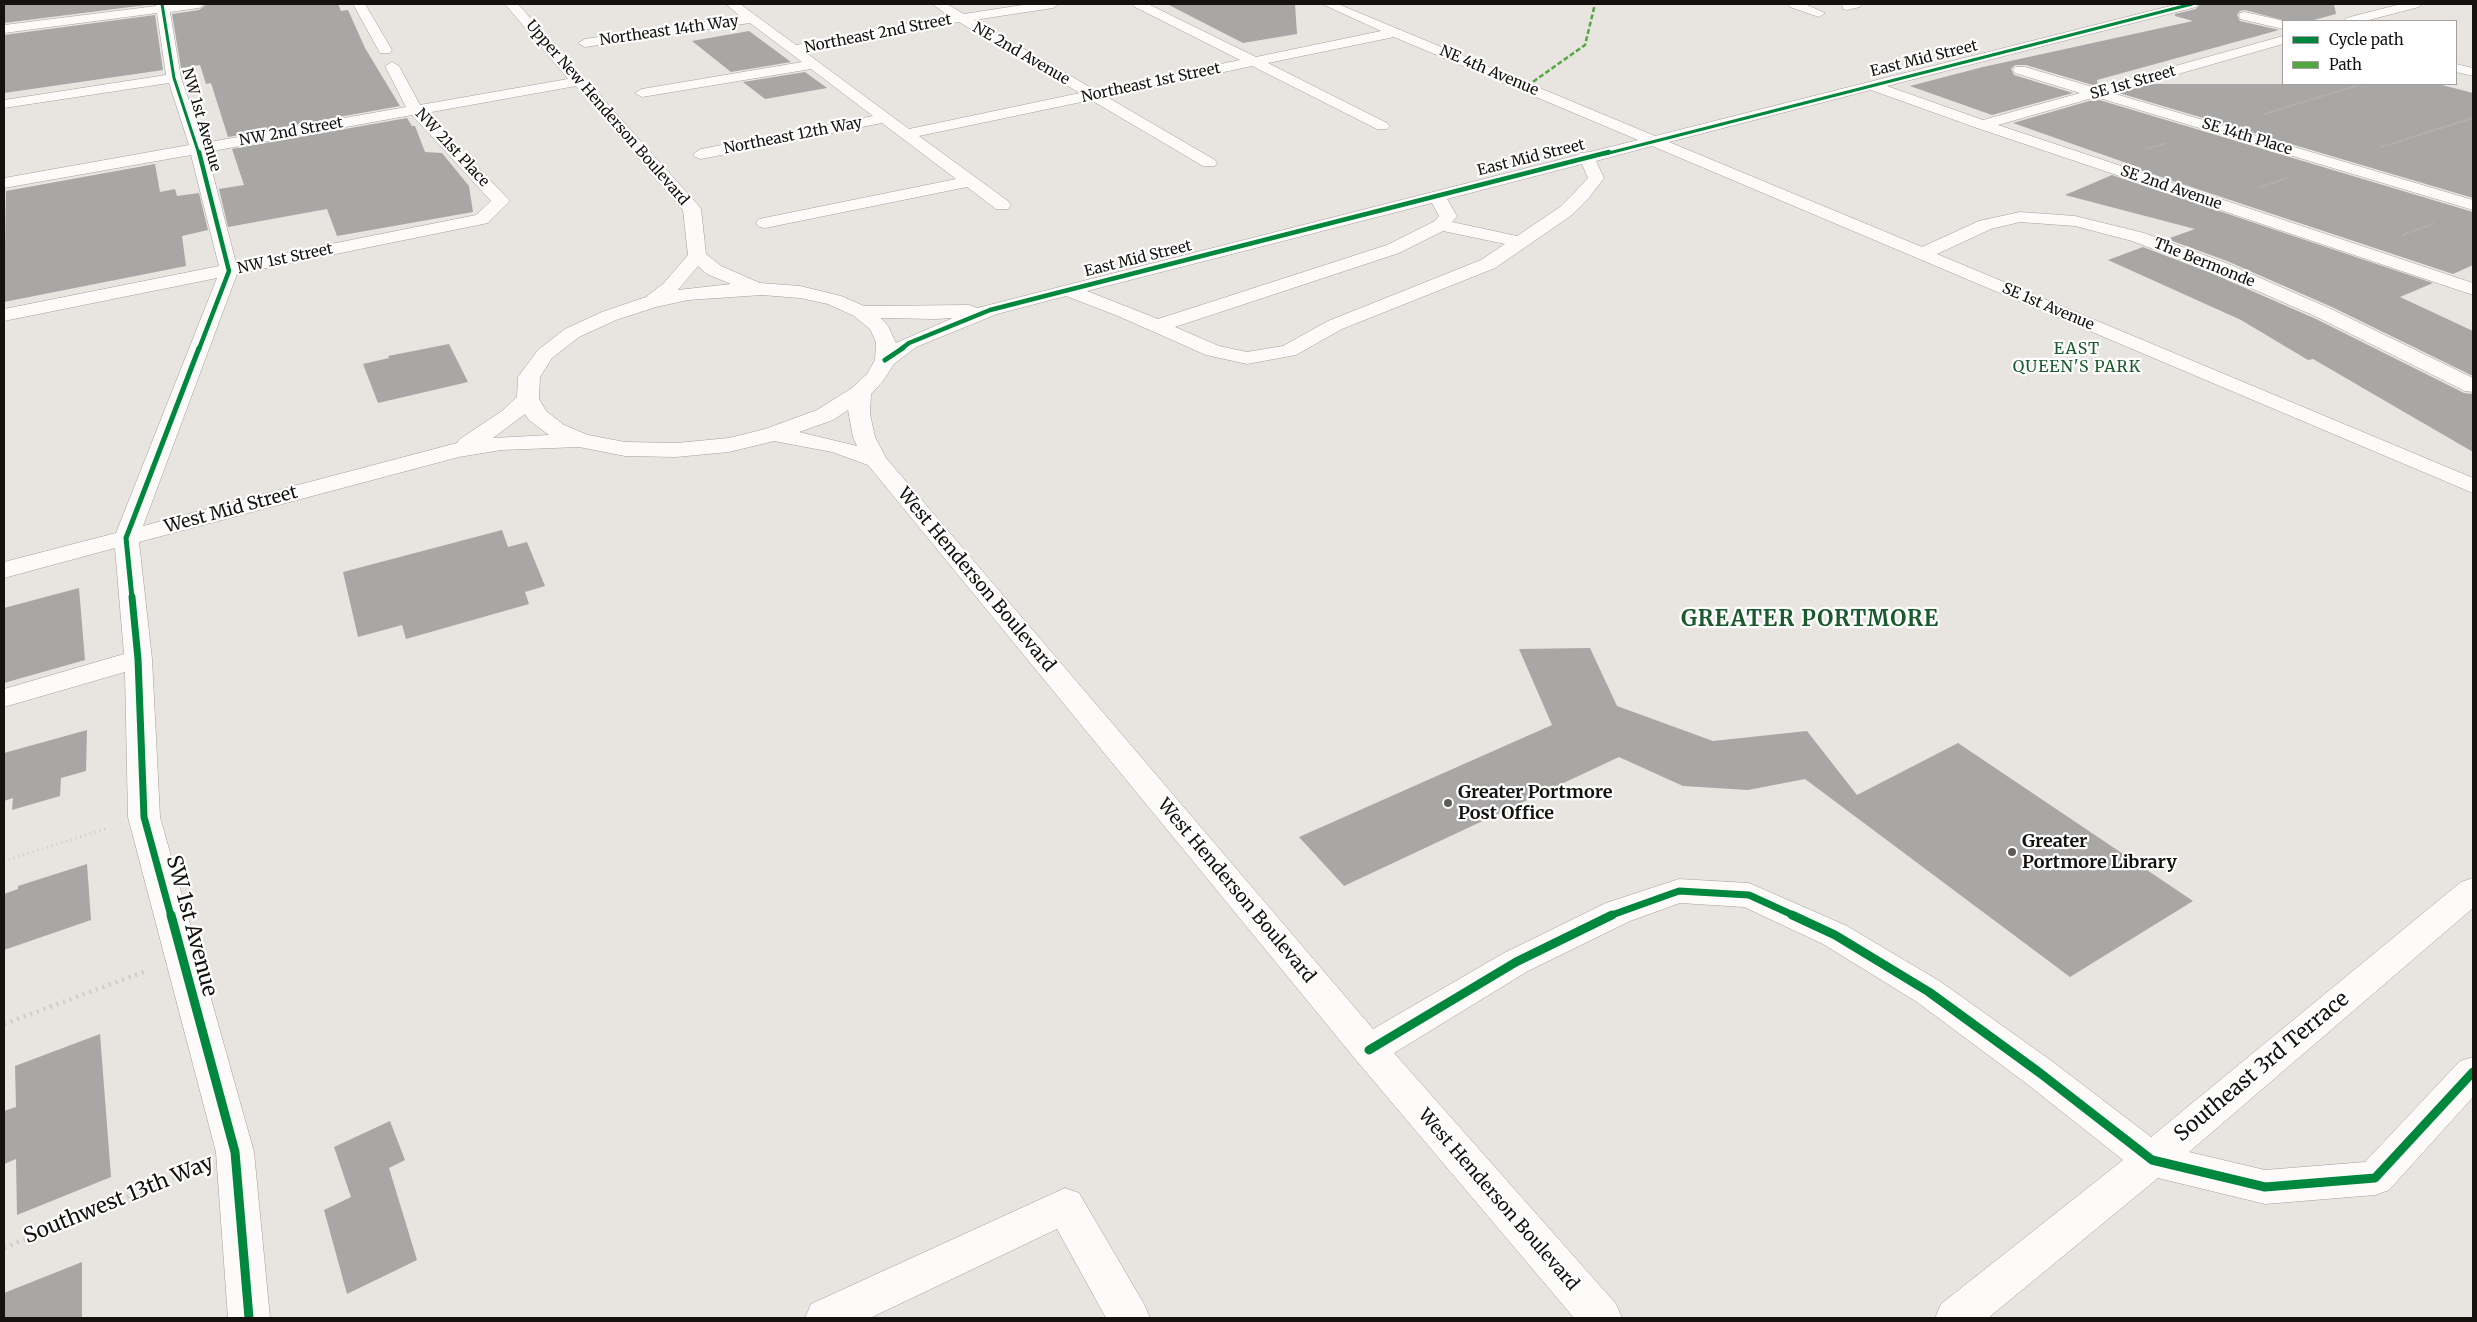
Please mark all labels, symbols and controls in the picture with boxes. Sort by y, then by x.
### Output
street label: Northeast 2nd Street [803,11,953,57]
street label: Northeast 14th Way [598,12,740,50]
street label: Upper New Henderson Boulevard [522,17,692,209]
street label: NE 2nd Avenue [969,19,1073,89]
legend [2282,20,2457,85]
text: Cycle path [2329,30,2404,49]
street label: East Mid Street [1868,37,1980,81]
street label: NE 4th Avenue [1437,42,1541,100]
text: Path [2329,55,2362,74]
street label: Northeast 1st Street [1080,59,1222,107]
street label: SE 1st Street [2088,62,2178,104]
street label: NW 1st Avenue [178,66,224,174]
street label: NW 21st Place [411,105,493,191]
street label: NW 2nd Street [238,114,344,150]
street label: Northeast 12th Way [722,114,864,158]
street label: SE 14th Place [2200,115,2294,159]
street label: East Mid Street [1475,136,1587,180]
street label: SE 2nd Avenue [2118,162,2224,214]
street label: The Bermonde [2151,235,2257,291]
street label: East Mid Street [1082,237,1194,281]
street label: NW 1st Street [236,240,334,278]
street label: SE 1st Avenue [1999,280,2097,334]
district label: EAST QUEEN'S PARK [2011,339,2143,377]
street label: West Mid Street [162,482,300,538]
street label: West Henderson Boulevard [893,484,1059,676]
district label: GREATER PORTMORE [1679,607,1941,633]
place label: Greater Portmore Post Office [1458,782,1612,824]
street label: West Henderson Boulevard [1153,795,1319,987]
marker: Greater Portmore Post Office [1442,797,1454,809]
place label: Greater Portmore Library [2022,831,2177,874]
marker: Greater Portmore Library [2006,846,2018,858]
street label: SW 1st Avenue [160,853,222,999]
street label: Southeast 3rd Terrace [2170,987,2354,1147]
street label: West Henderson Boulevard [1413,1105,1583,1295]
street label: Southwest 13th Way [20,1150,218,1250]

